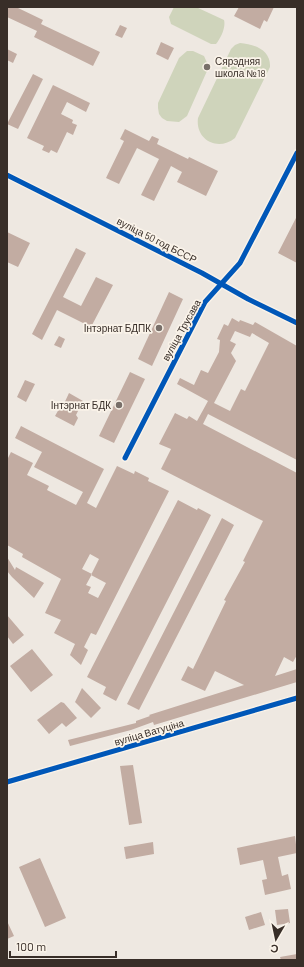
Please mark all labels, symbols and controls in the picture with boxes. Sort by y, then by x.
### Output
place label: Сярэдняя школа №18 [215,55,266,79]
marker: Сярэдняя школа №18 [202,62,212,72]
street label: вуліца 50 год БССР [115,215,199,266]
street label: вуліца Трусава [159,297,203,363]
place label: Інтэрнат БДПК [84,322,151,334]
marker: Інтэрнат БДПК [154,323,164,333]
place label: Інтэрнат БДК [51,399,111,411]
marker: Інтэрнат БДК [114,400,124,410]
street label: вуліца Ватуціна [113,716,186,748]
north arrow [256,919,296,959]
scale bar [10,933,116,959]
text: 100 m [16,939,46,953]
text: С [269,942,279,956]

